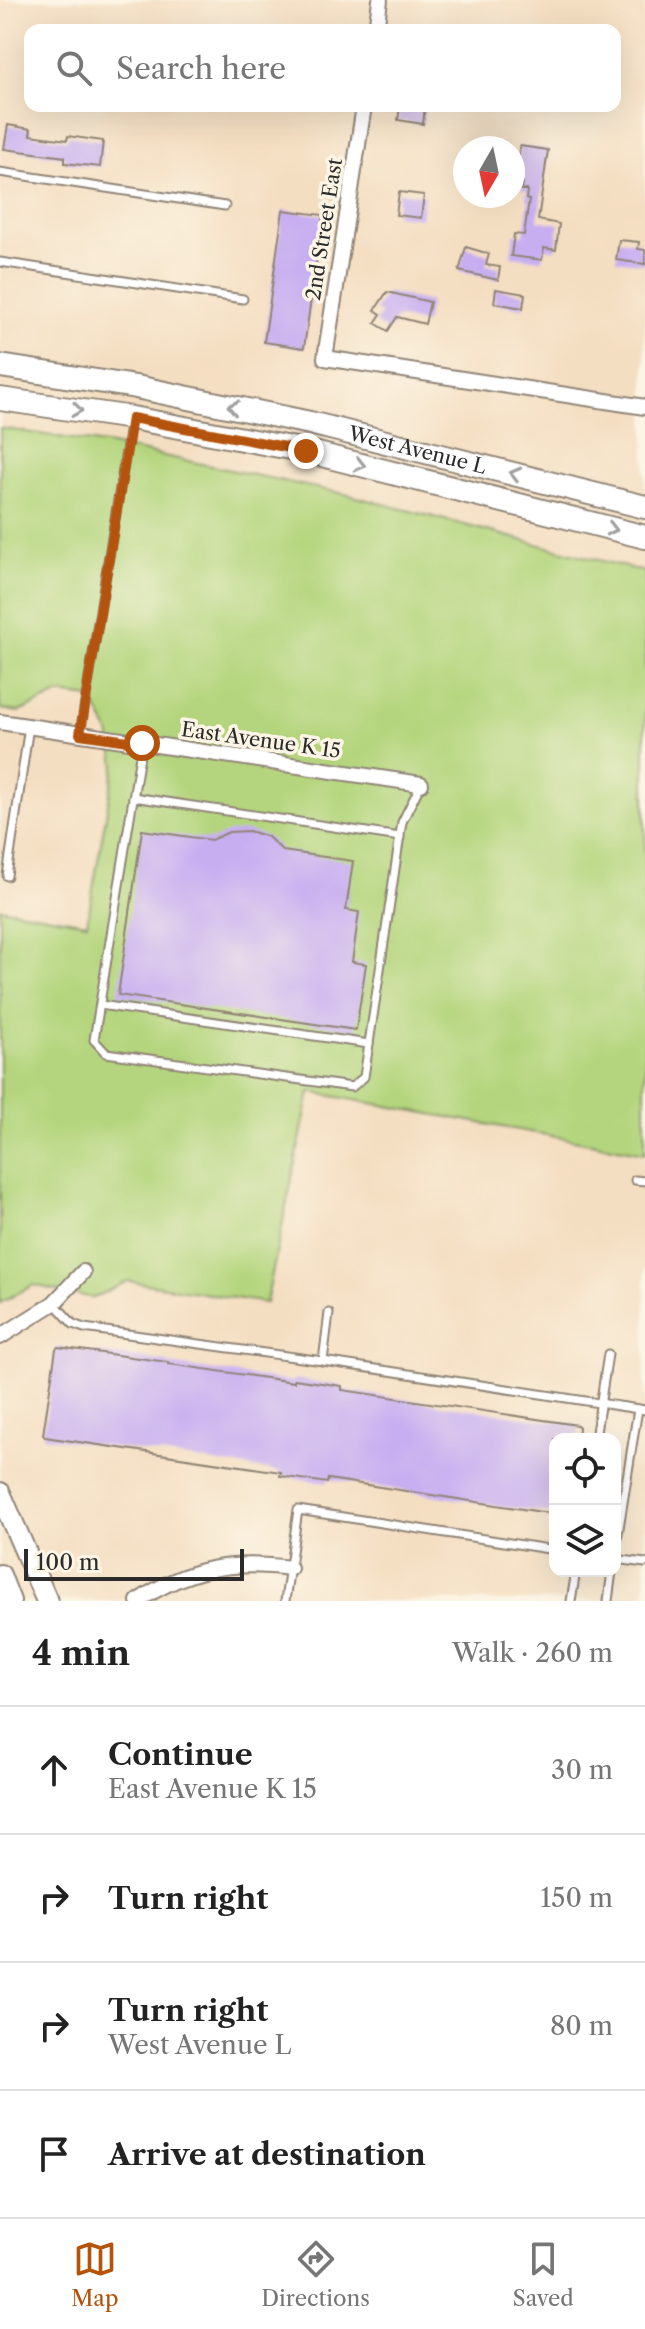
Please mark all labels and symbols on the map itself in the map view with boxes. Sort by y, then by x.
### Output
north arrow [453,136,525,208]
street label: 2nd Street East [301,156,347,302]
one-way arrow [227,399,241,416]
one-way arrow [70,401,84,418]
street label: West Avenue L [345,421,489,479]
route end [288,433,324,469]
one-way arrow [352,455,366,472]
one-way arrow [509,466,522,483]
one-way arrow [604,519,618,536]
street label: East Avenue K 15 [180,717,342,763]
route start [124,725,160,761]
scale bar [24,1545,244,1581]

